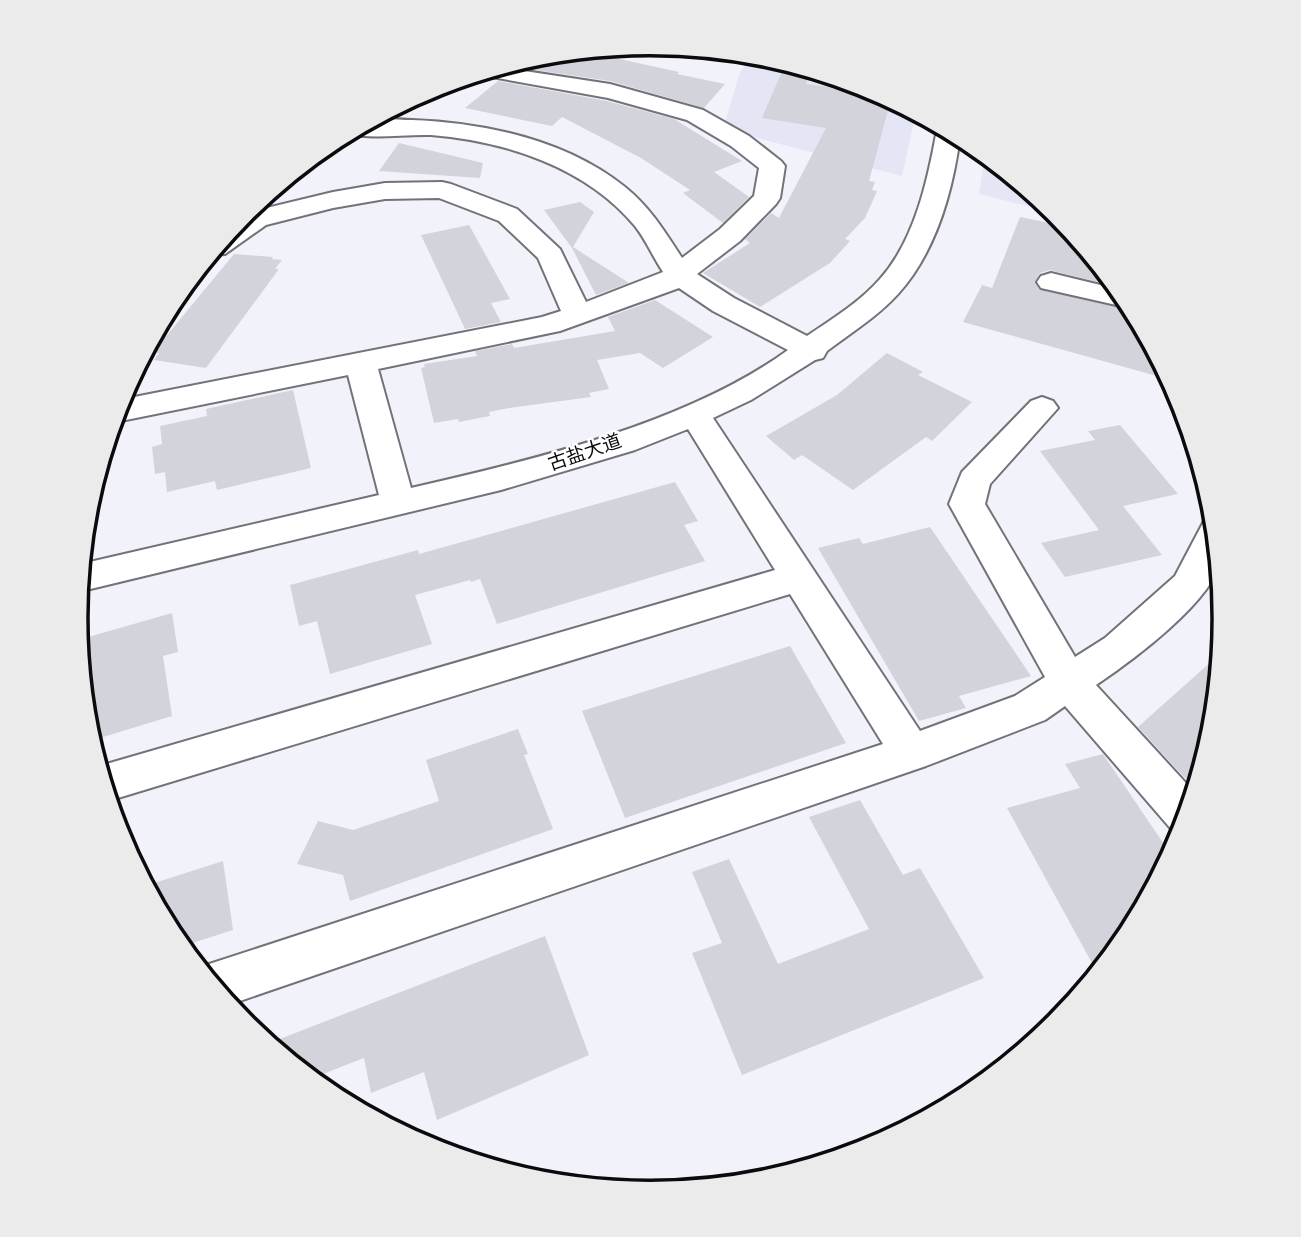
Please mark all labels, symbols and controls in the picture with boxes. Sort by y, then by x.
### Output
street label: 古盐大道 [546,431,624,474]

